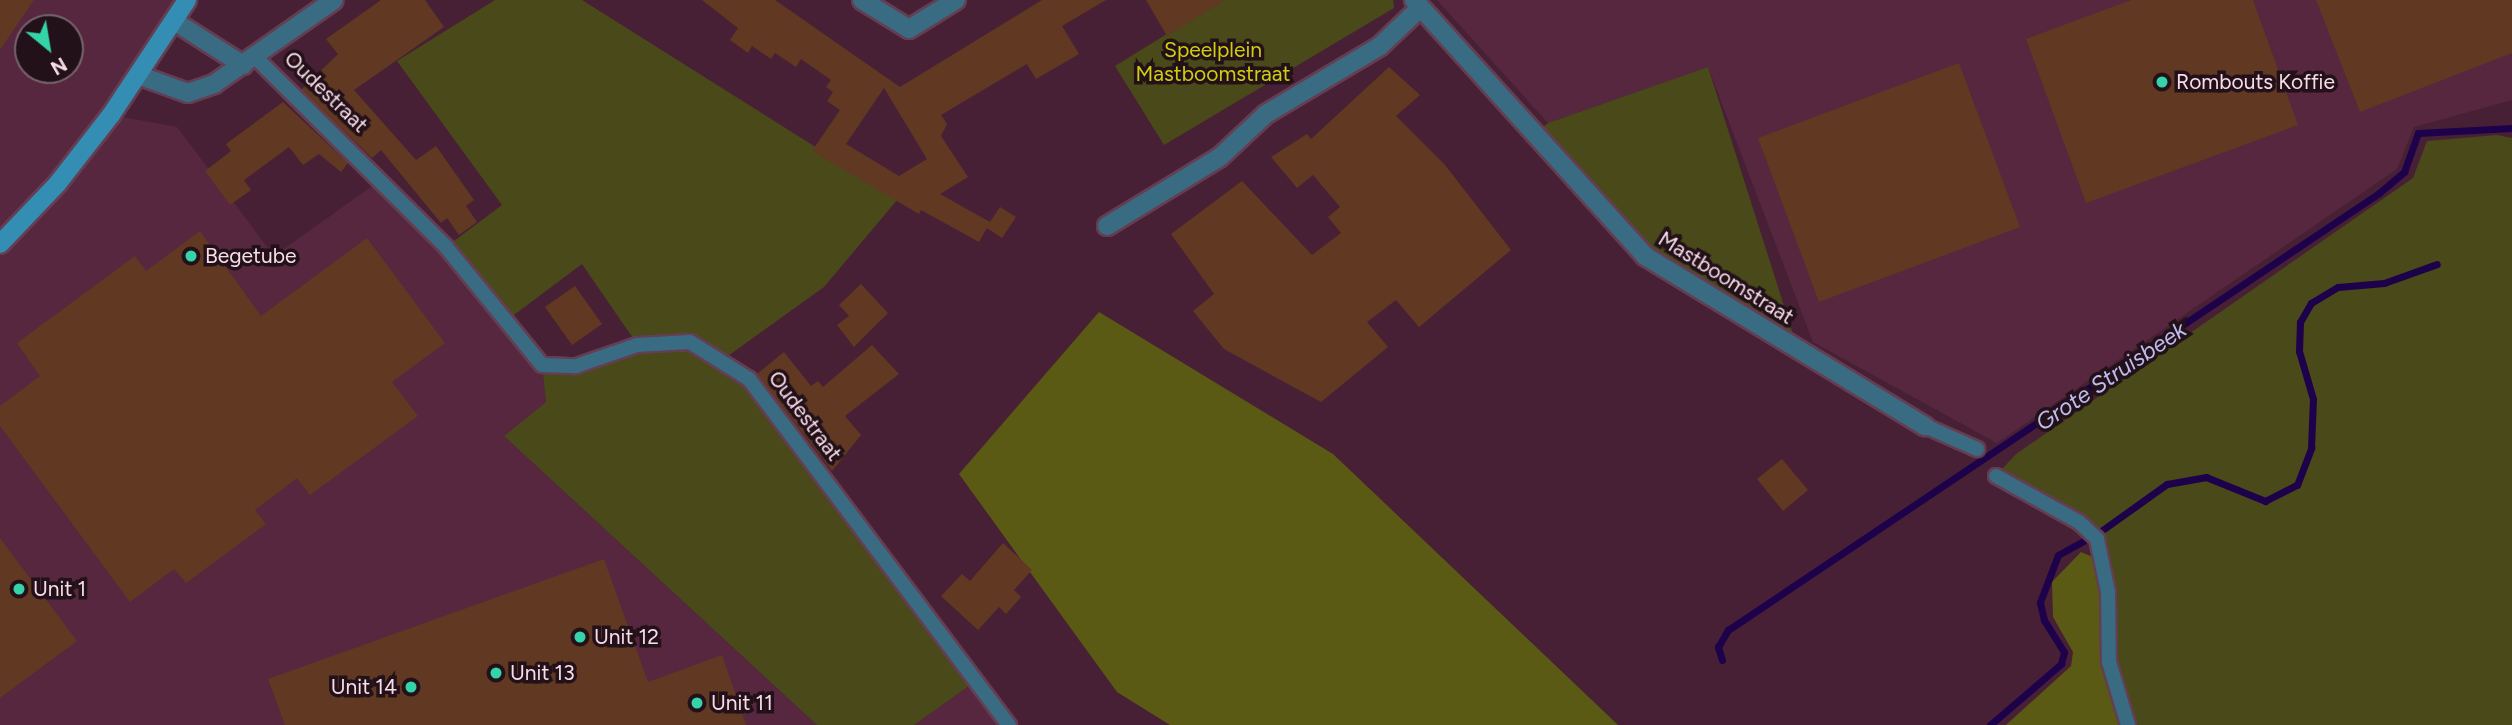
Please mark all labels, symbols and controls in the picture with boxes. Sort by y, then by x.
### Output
north arrow [14,14,84,84]
park label: Speelplein Mastboomstraat [1136,37,1290,87]
street label: Oudestraat [279,46,373,138]
text: N [47,52,71,80]
place label: Rombouts Koffie [2176,69,2335,95]
marker: Rombouts Koffie [2154,74,2170,90]
street label: Mastboomstraat [1654,226,1798,330]
place label: Begetube [205,243,297,269]
marker: Begetube [183,248,199,264]
water label: Grote Struisbeek [2031,316,2191,436]
street label: Oudestraat [763,366,847,466]
place label: Unit 1 [33,576,86,602]
marker: Unit 1 [11,581,27,597]
place label: Unit 12 [594,624,659,650]
marker: Unit 12 [572,629,588,645]
place label: Unit 13 [510,660,575,686]
marker: Unit 13 [488,665,504,681]
place label: Unit 14 [331,674,397,700]
marker: Unit 14 [403,679,419,695]
place label: Unit 11 [711,690,773,716]
marker: Unit 11 [689,695,705,711]

